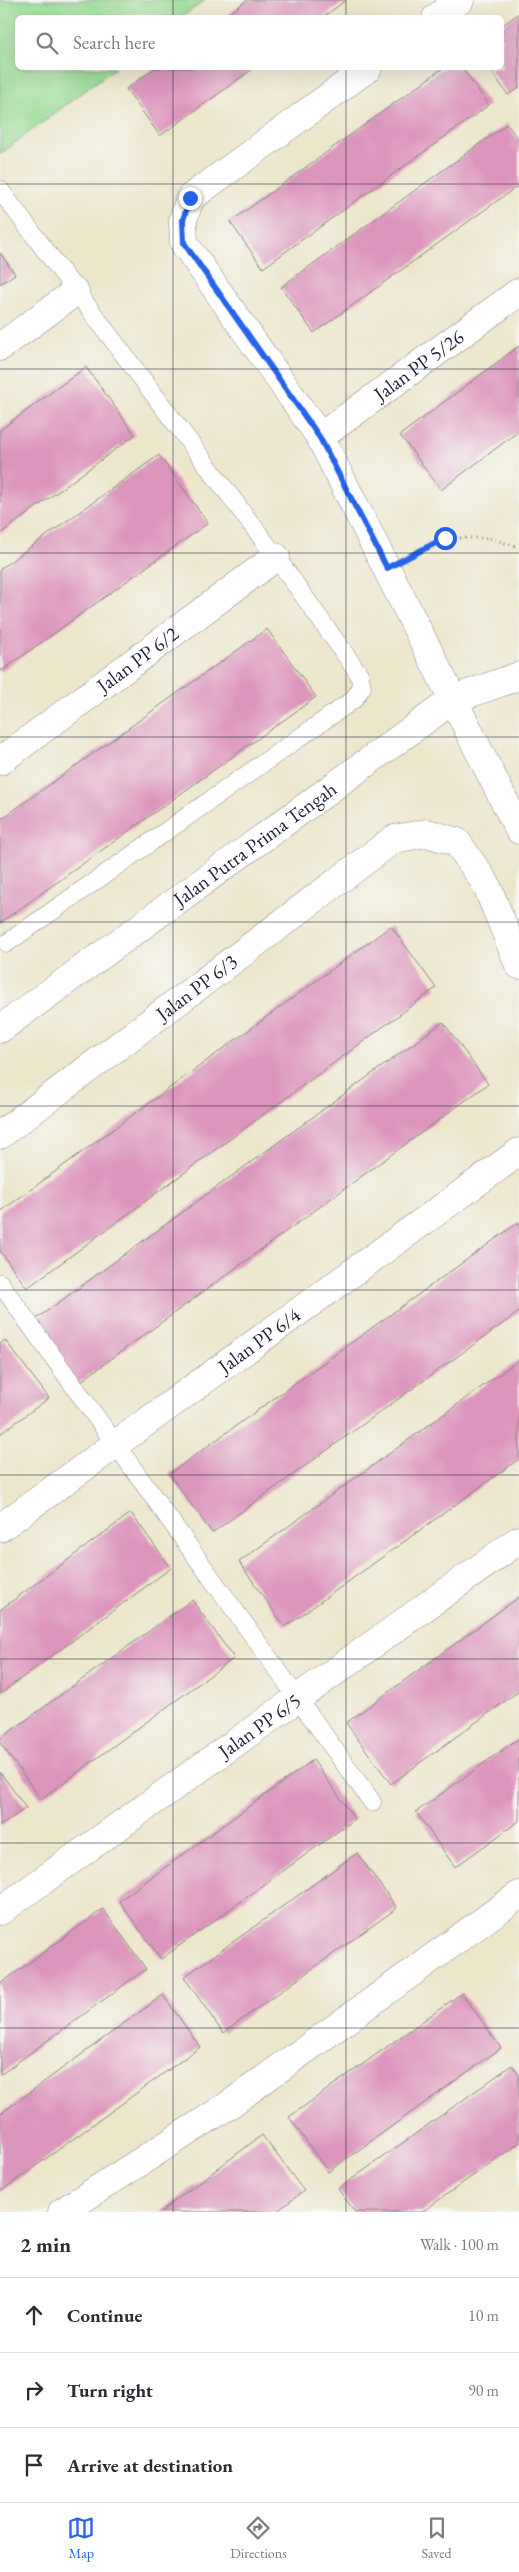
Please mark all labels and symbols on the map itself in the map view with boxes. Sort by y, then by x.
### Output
route end [179,187,202,210]
street label: Jalan PP 5/26 [367,323,469,408]
route start [434,527,457,550]
street label: Jalan PP 6/2 [90,620,184,699]
street label: Jalan Putra Prima Tengah [166,776,342,913]
street label: Jalan PP 6/3 [149,948,243,1028]
street label: Jalan PP 6/4 [211,1302,306,1380]
street label: Jalan PP 6/5 [211,1687,306,1765]

